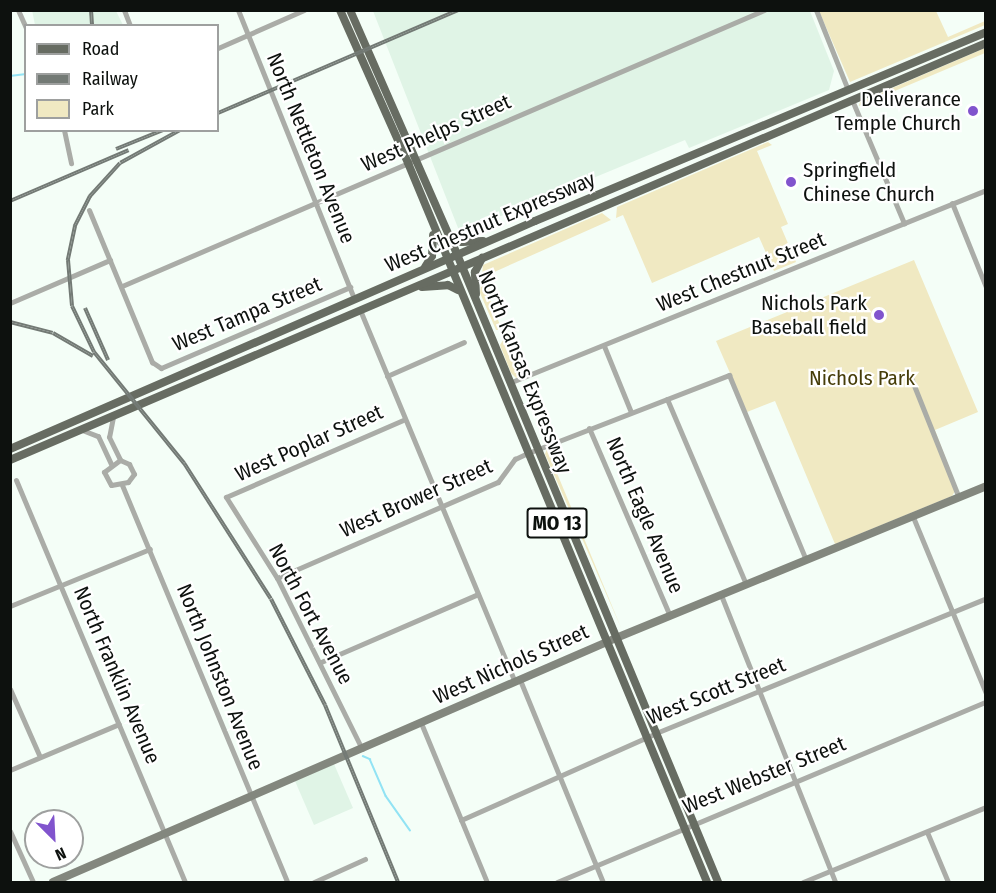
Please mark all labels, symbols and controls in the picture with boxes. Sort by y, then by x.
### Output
legend [24,24,219,132]
text: Road [82,38,119,60]
street label: North Nettleton Avenue [261,49,361,247]
text: Railway [82,68,138,90]
place label: Deliverance Temple Church [835,86,961,136]
street label: West Phelps Street [357,89,515,177]
text: Park [82,98,114,120]
marker: Deliverance Temple Church [966,104,980,118]
place label: Springfield Chinese Church [803,157,935,207]
street label: West Chestnut Expressway [381,166,599,278]
marker: Springfield Chinese Church [784,175,798,189]
street label: West Chestnut Street [653,227,829,317]
street label: North Kansas Expressway [473,267,577,477]
street label: West Tampa Street [169,271,325,357]
place label: Nichols Park Baseball field [751,290,867,340]
marker: Nichols Park Baseball field [872,308,886,322]
park label: Nichols Park [809,365,915,391]
street label: West Poplar Street [231,399,387,487]
street label: North Eagle Avenue [601,433,689,597]
street label: West Brower Street [336,453,496,543]
road number: MO 13 [526,506,588,540]
street label: North Fort Avenue [263,539,359,689]
street label: North Johnston Avenue [171,580,269,774]
street label: North Franklin Avenue [68,583,166,767]
street label: West Nichols Street [430,619,592,709]
street label: West Scott Street [643,652,789,730]
street label: West Webster Street [679,731,849,819]
north arrow [24,809,84,869]
text: N [52,843,69,865]

